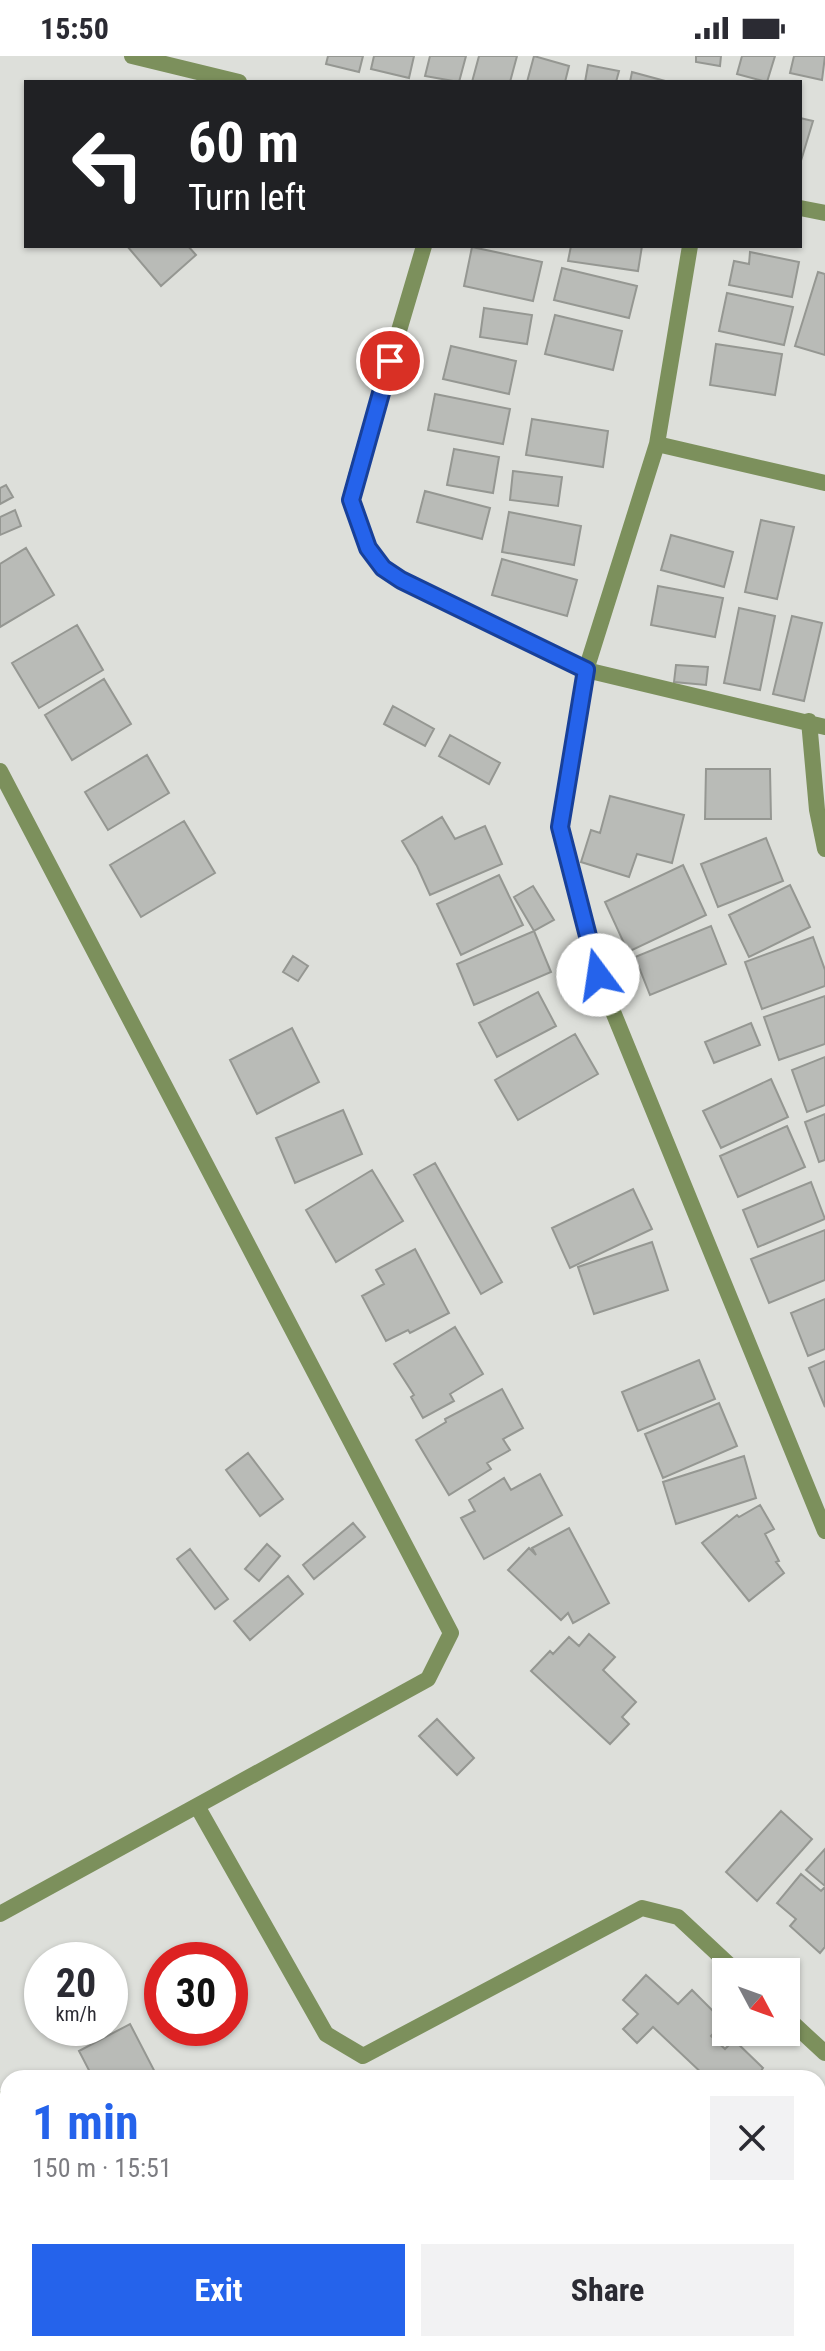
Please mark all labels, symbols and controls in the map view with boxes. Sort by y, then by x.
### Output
text: 15:50 [40,11,109,46]
text: 60 m [188,110,299,176]
icon: left [56,112,160,216]
text: Turn left [188,177,306,219]
pin [356,327,424,395]
icon: arrive [368,339,412,383]
position arrow [556,933,640,1017]
speed limit sign: 30 [144,1942,248,2046]
north arrow [712,1958,800,2046]
map controls [712,1958,800,2046]
text: 20 [56,1960,96,2007]
text: km/h [55,2002,97,2026]
text: 1 min [32,2094,139,2151]
button: close [710,2096,794,2180]
text: 150 m · 15:51 [32,2153,172,2183]
button: Exit [32,2244,405,2336]
button: Share [421,2244,794,2336]

